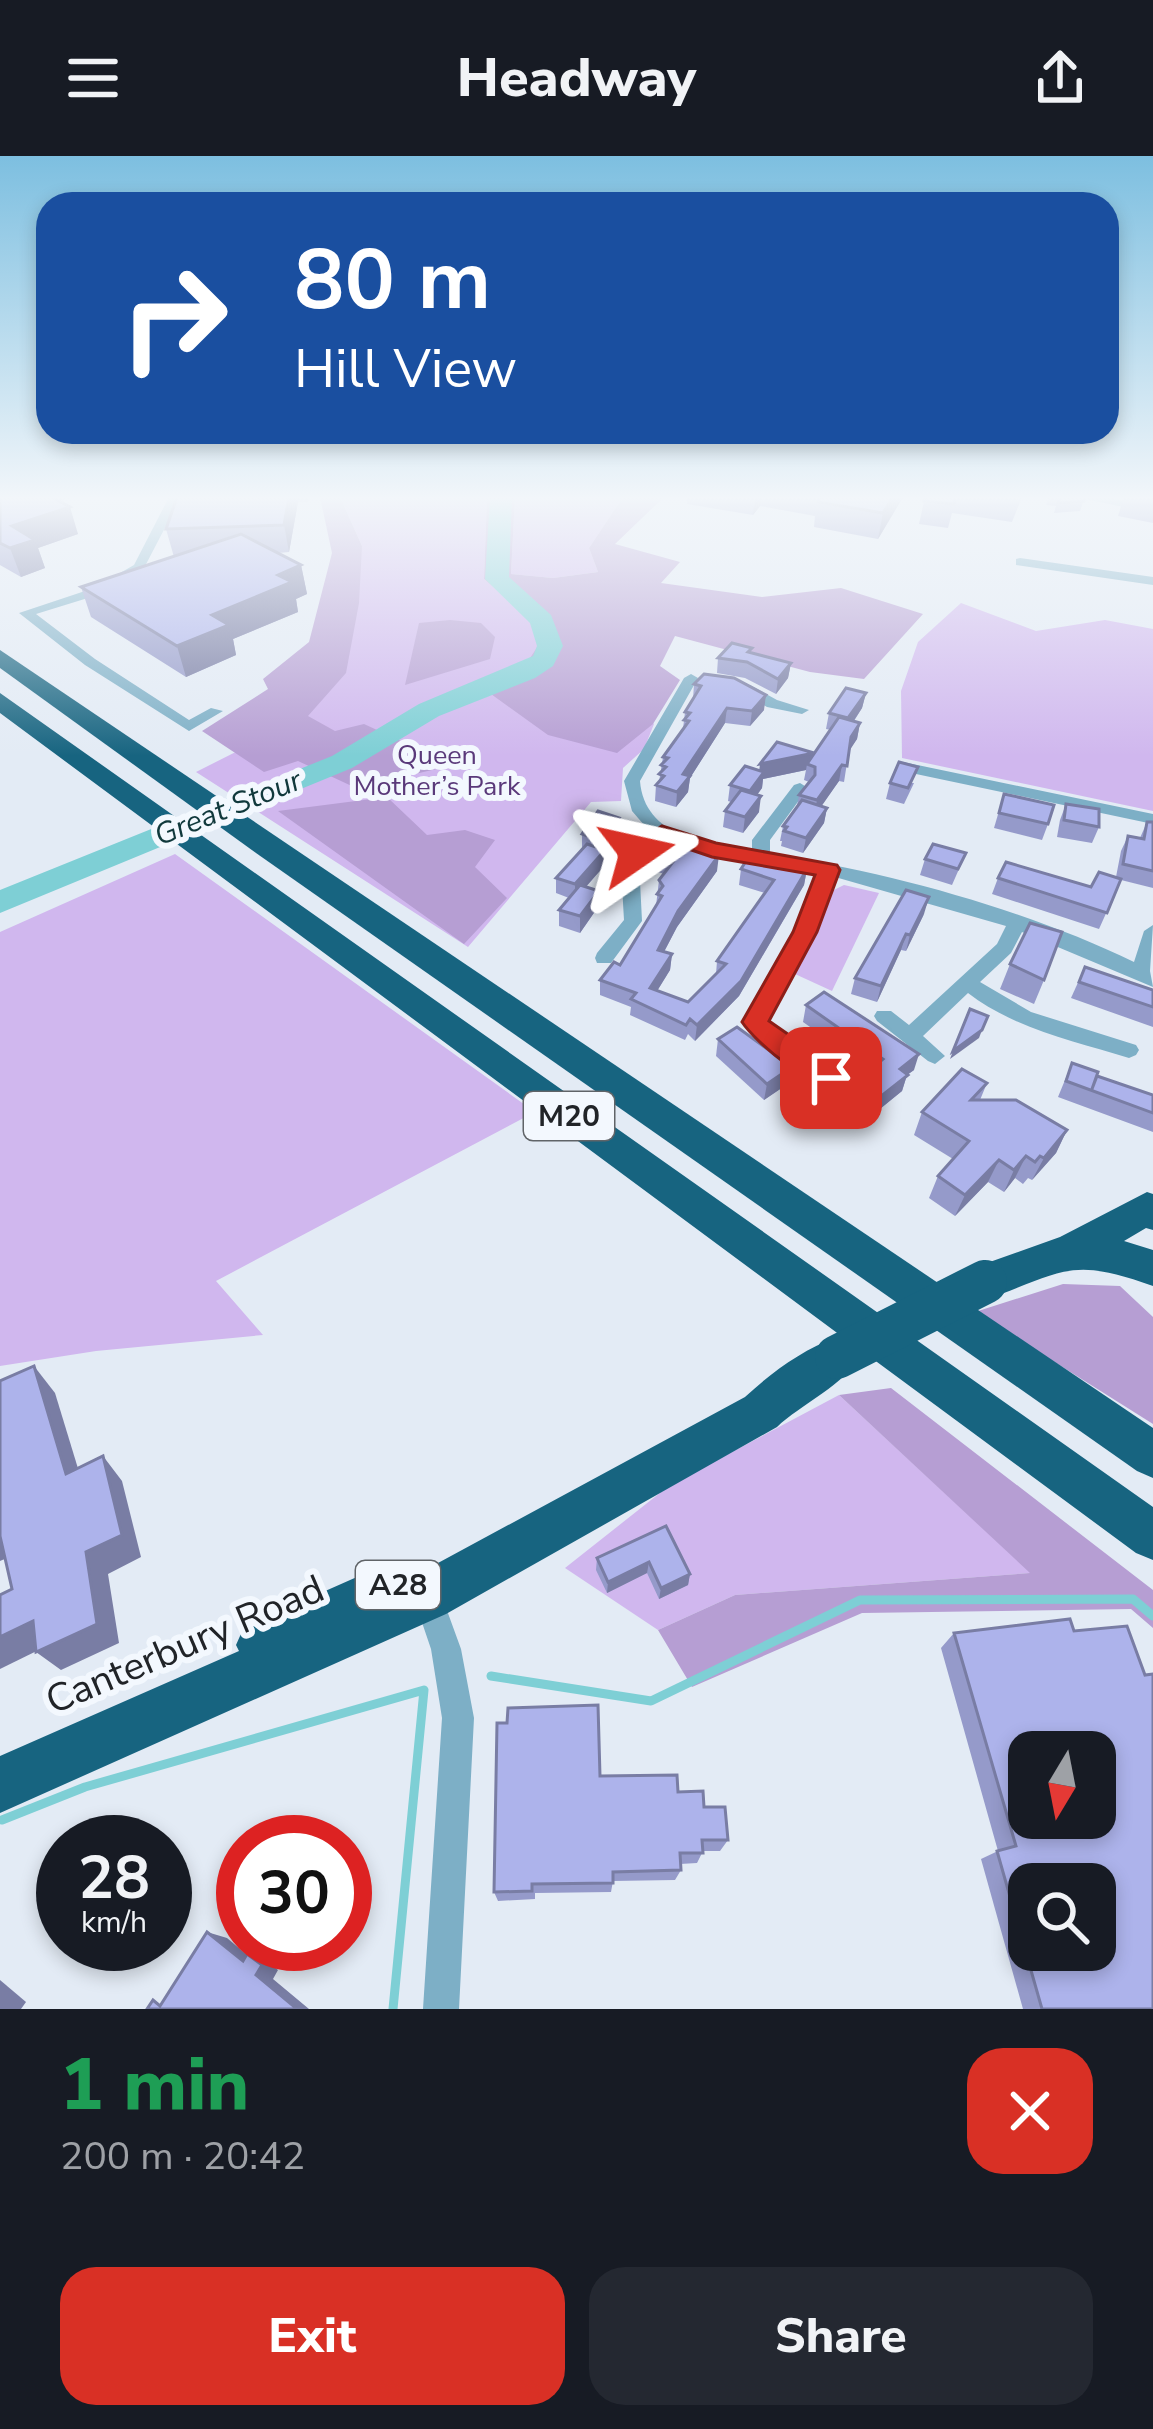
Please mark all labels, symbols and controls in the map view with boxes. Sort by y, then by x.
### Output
text: Headway [457,41,696,115]
icon: menu [60,45,126,111]
icon: share [1027,45,1093,111]
text: 80 m [294,223,491,338]
icon: right [96,240,252,396]
text: Hill View [294,332,517,406]
park label: Queen Mother’s Park [354,737,521,805]
water label: Great Stour [148,759,309,856]
position arrow [574,789,700,915]
pin [780,1027,882,1129]
icon: arrive [798,1045,864,1111]
road number: M20 [524,1092,614,1140]
road number: A28 [356,1561,440,1609]
street label: Canterbury Road [38,1563,332,1727]
north arrow [1008,1731,1116,1839]
map controls [1008,1731,1116,1971]
speed limit sign: 30 [216,1815,372,1971]
text: 28 [78,1837,150,1919]
button: search [1008,1863,1116,1971]
text: km/h [81,1902,147,1943]
text: 1 min [60,2036,249,2134]
button: close [967,2048,1093,2174]
text: 200 m · 20:42 [60,2130,305,2183]
button: Exit [60,2267,565,2405]
button: Share [589,2267,1093,2405]

